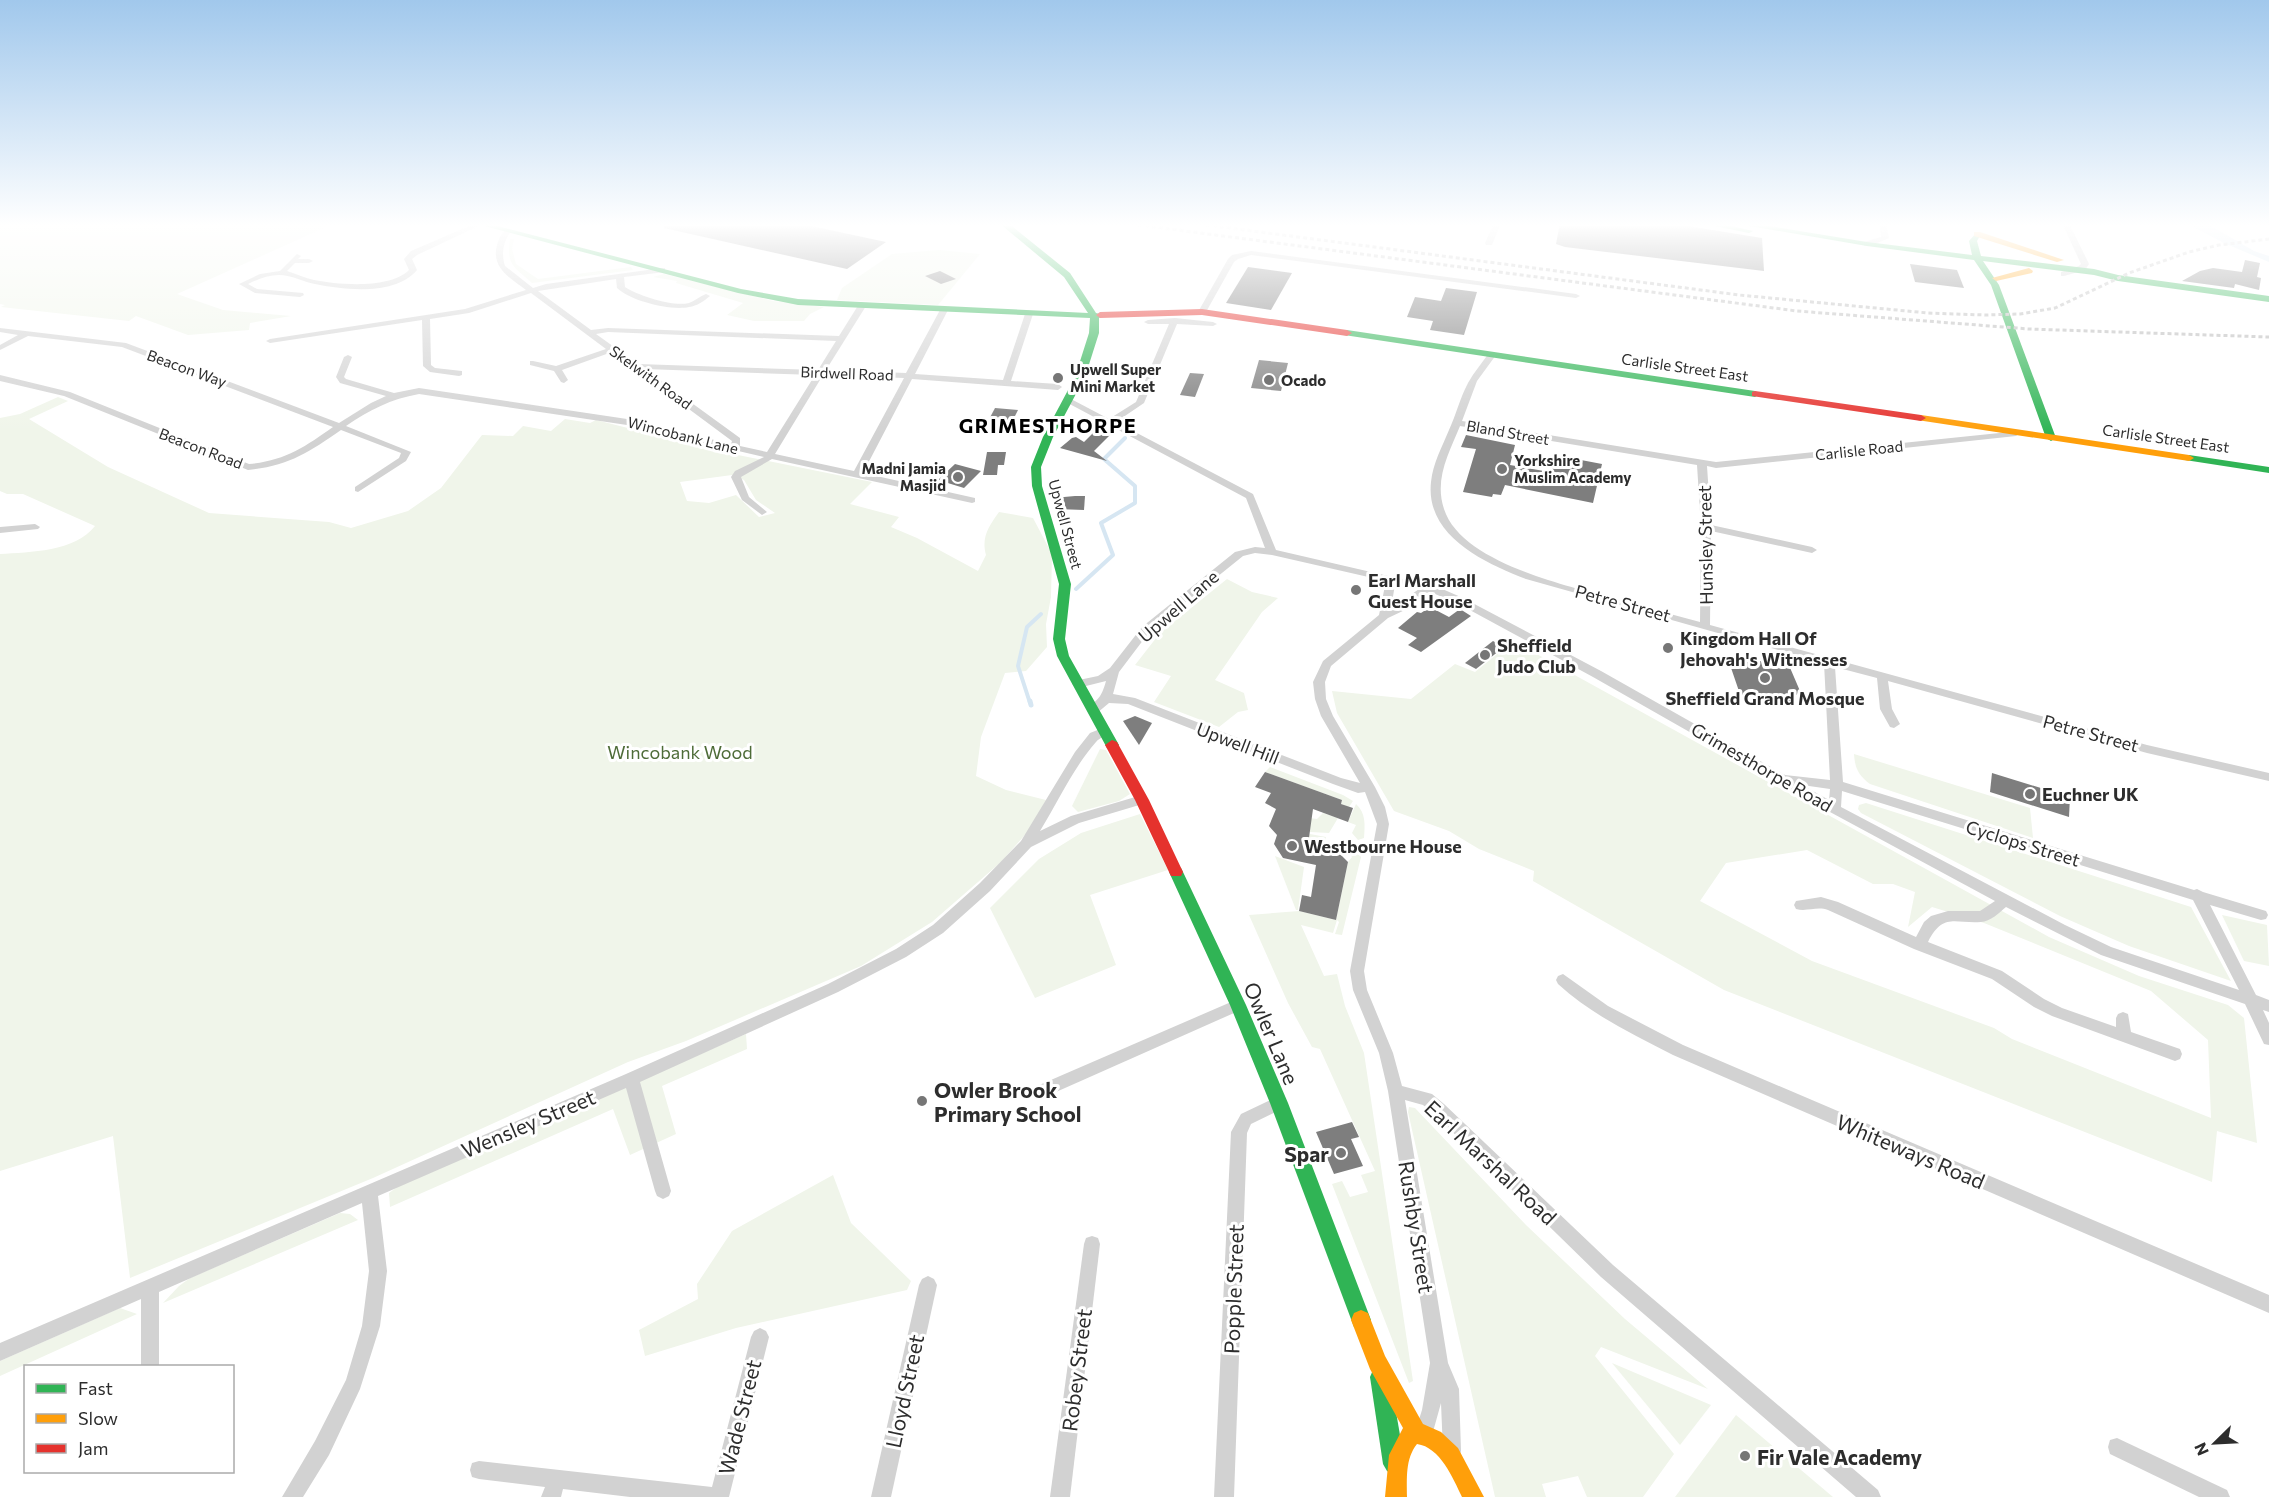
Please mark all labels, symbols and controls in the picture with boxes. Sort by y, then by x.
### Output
street label: Skelwith Road [607,341,695,413]
street label: Beacon Way [145,345,229,391]
street label: Carlisle Street East [1620,349,1750,385]
place label: Upwell Super Mini Market [1070,360,1161,395]
street label: Birdwell Road [800,362,894,384]
marker: Upwell Super Mini Market [1051,371,1065,385]
place label: Ocado [1281,371,1326,389]
marker: Ocado [1262,373,1276,387]
street label: Wincobank Lane [626,413,740,457]
district label: GRIMESTHORPE [959,413,1137,437]
street label: Bland Street [1465,416,1551,448]
street label: Carlisle Street East [2101,420,2231,456]
street label: Beacon Road [157,424,245,472]
street label: Carlisle Road [1814,436,1904,464]
place label: Yorkshire Muslim Academy [1514,451,1632,486]
place label: Madni Jamia Masjid [861,459,946,494]
marker: Yorkshire Muslim Academy [1495,462,1509,476]
marker: Madni Jamia Masjid [951,470,965,484]
street label: Upwell Street [1045,477,1087,571]
street label: Hunsley Street [1693,485,1717,605]
street label: Upwell Lane [1133,565,1223,647]
place label: Earl Marshall Guest House [1368,569,1476,612]
street label: Petre Street [1573,580,1673,626]
marker: Earl Marshall Guest House [1349,583,1363,597]
place label: Kingdom Hall Of Jehovah's Witnesses [1680,627,1847,670]
place label: Sheffield Judo Club [1497,634,1576,677]
marker: Kingdom Hall Of Jehovah's Witnesses [1661,641,1675,655]
marker: Sheffield Judo Club [1478,648,1492,662]
marker: Sheffield Grand Mosque [1758,671,1772,685]
place label: Sheffield Grand Mosque [1665,687,1865,709]
street label: Petre Street [2041,710,2141,756]
street label: Upwell Hill [1193,717,1283,769]
street label: Grimesthorpe Road [1687,718,1837,816]
park label: Wincobank Wood [607,741,753,763]
place label: Euchner UK [2042,783,2139,805]
marker: Euchner UK [2023,787,2037,801]
street label: Cyclops Street [1963,815,2083,871]
place label: Westbourne House [1304,835,1462,857]
marker: Westbourne House [1285,839,1299,853]
street label: Owler Lane [1239,978,1305,1088]
place label: Owler Brook Primary School [934,1077,1081,1126]
street label: Wensley Street [457,1084,599,1162]
marker: Owler Brook Primary School [915,1094,929,1108]
street label: Earl Marshal Road [1420,1095,1562,1229]
street label: Whiteways Road [1833,1108,1989,1194]
place label: Spar [1284,1141,1329,1166]
marker: Spar [1334,1146,1348,1160]
street label: Rushby Street [1394,1159,1440,1295]
street label: Popple Street [1218,1224,1248,1354]
street label: Robey Street [1056,1307,1096,1433]
street label: Lloyd Street [880,1332,928,1450]
street label: Wade Street [713,1357,765,1477]
legend [24,1365,234,1473]
text: Fast [78,1377,113,1399]
text: Slow [78,1407,118,1429]
north arrow [2185,1413,2245,1473]
text: Jam [78,1437,108,1459]
text: N [2190,1440,2212,1459]
place label: Fir Vale Academy [1757,1444,1922,1469]
marker: Fir Vale Academy [1738,1449,1752,1463]

